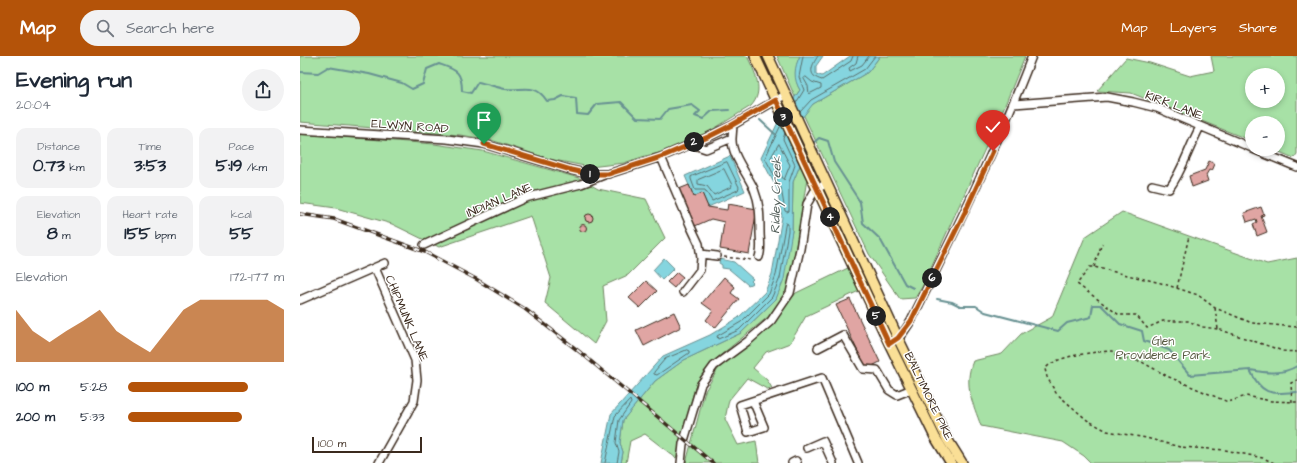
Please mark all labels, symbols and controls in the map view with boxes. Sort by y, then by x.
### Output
search box [80,10,360,46]
text: Map [20,15,56,42]
icon: search [94,17,116,39]
text: Search here [126,18,215,39]
text: Map [1121,18,1148,38]
text: Layers [1170,18,1217,38]
text: Share [1239,18,1277,38]
text: Evening run [16,65,132,96]
map controls [1245,68,1285,156]
button: + [1245,68,1285,108]
button: share [242,69,284,111]
street label: KIRK LANE [1143,87,1205,124]
text: 20:04 [16,96,51,114]
pin [467,103,501,144]
pin: 3 [773,107,793,127]
icon: arrive [473,109,495,131]
text: 3 [780,109,786,124]
pin [976,110,1010,151]
street label: ELWYN ROAD [371,115,449,138]
icon: check [982,116,1004,138]
button: − [1245,116,1285,156]
pin: 2 [684,132,704,152]
text: 2 [691,134,697,149]
text: Distance [37,139,80,154]
text: Time [138,139,162,154]
text: Pace [229,139,254,154]
text: 0.73 [33,154,65,178]
text: 3:53 [134,154,166,178]
text: 5:19 [216,154,242,178]
water label: Ridley Creek [766,155,787,234]
text: km [65,160,85,175]
text: /km [242,160,267,175]
pin: 1 [580,164,600,184]
text: 1 [589,166,591,181]
street label: INDIAN LANE [464,179,535,222]
text: Elevation [37,207,80,222]
text: Heart rate [122,207,178,222]
text: kcal [231,207,252,222]
pin: 4 [820,207,840,227]
text: 4 [826,209,834,224]
text: 8 [47,222,58,246]
text: 155 [124,222,150,246]
text: 55 [229,222,253,246]
text: m [58,228,71,243]
text: bpm [150,228,176,243]
text: Elevation [16,268,67,286]
text: 172–177 m [230,268,284,286]
pin: 6 [922,268,942,288]
text: 6 [929,270,935,285]
street label: CHIPMUNK LANE [381,272,432,364]
pin: 5 [866,306,886,326]
text: 5 [872,308,880,323]
park label: Glen Providence Park [1116,333,1211,364]
street label: BALTIMORE PIKE [900,349,957,443]
text: 100 m [16,378,49,396]
text: 5:28 [80,378,107,396]
text: 200 m [16,408,55,426]
text: 5:33 [80,408,105,426]
scale bar [312,435,422,454]
text: 100 m [318,436,346,451]

